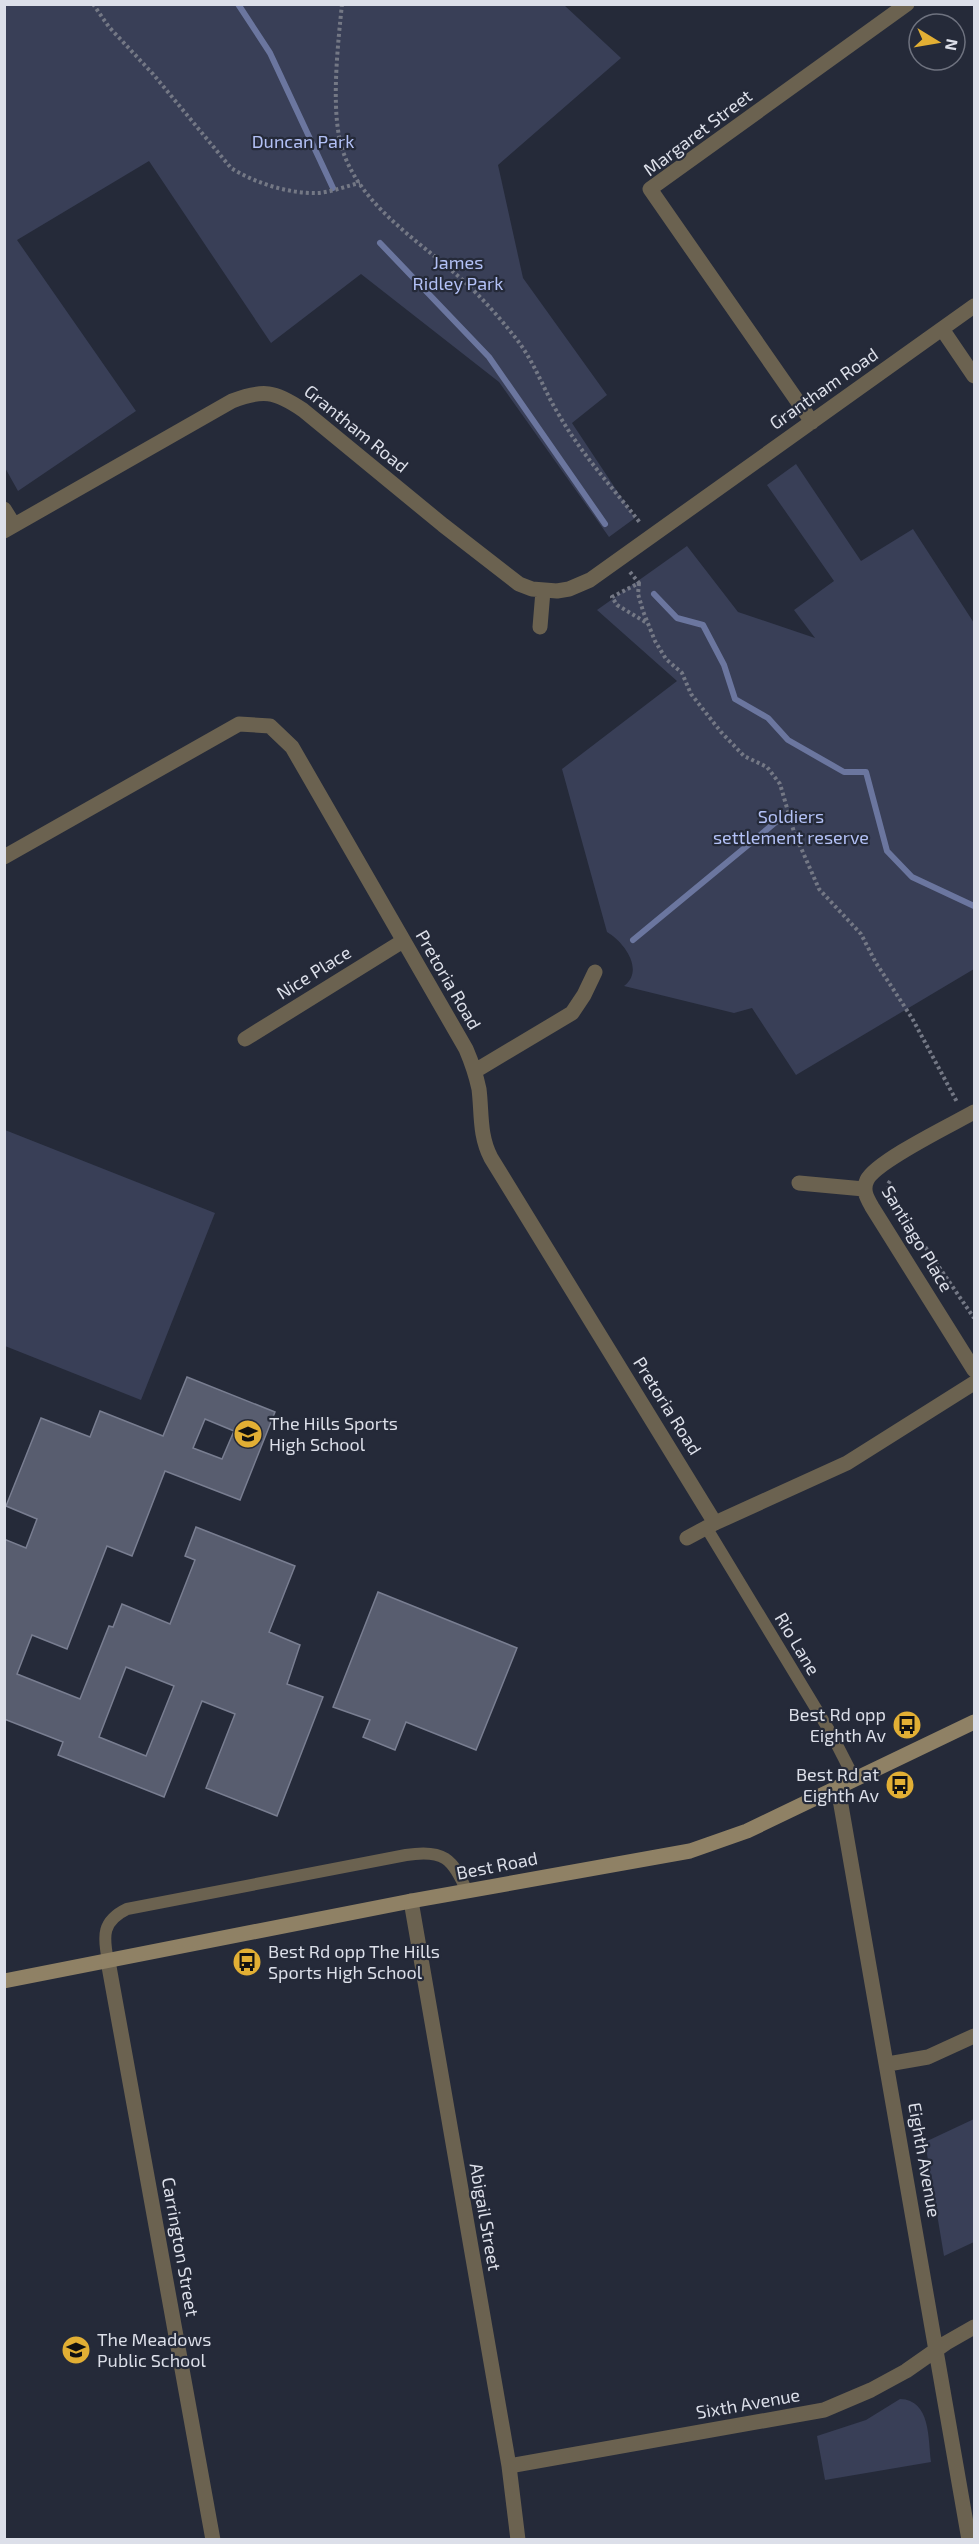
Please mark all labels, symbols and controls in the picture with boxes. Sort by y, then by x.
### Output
north arrow [907,12,967,72]
text: N [942,37,963,52]
street label: Margaret Street [639,84,756,180]
park label: Duncan Park [252,130,354,152]
park label: James Ridley Park [413,251,503,294]
street label: Grantham Road [765,343,882,434]
street label: Grantham Road [300,380,413,477]
park label: Soldiers settlement reserve [713,805,869,848]
street label: Pretoria Road [411,926,486,1033]
street label: Nice Place [272,941,355,1004]
street label: Santiago Place [878,1181,958,1296]
street label: Pretoria Road [629,1352,707,1459]
place label: The Hills Sports High School [269,1412,398,1455]
school or university icon: The Hills Sports High School [232,1418,264,1450]
street label: Rio Lane [771,1608,825,1679]
place label: Best Rd opp Eighth Av [789,1703,886,1746]
bus stop icon: Best Rd opp Eighth Av [891,1709,923,1741]
place label: Best Rd at Eighth Av [796,1763,879,1806]
bus stop icon: Best Rd at Eighth Av [884,1769,916,1801]
street label: Best Road [454,1846,539,1884]
place label: Best Rd opp The Hills Sports High School [268,1940,440,1983]
bus stop icon: Best Rd opp The Hills Sports High School [231,1946,263,1978]
street label: Eighth Avenue [904,2101,946,2219]
street label: Abigail Street [466,2161,506,2273]
street label: Carrington Street [158,2175,204,2318]
place label: The Meadows Public School [97,2328,211,2371]
school or university icon: The Meadows Public School [60,2334,92,2366]
street label: Sixth Avenue [694,2383,802,2423]

